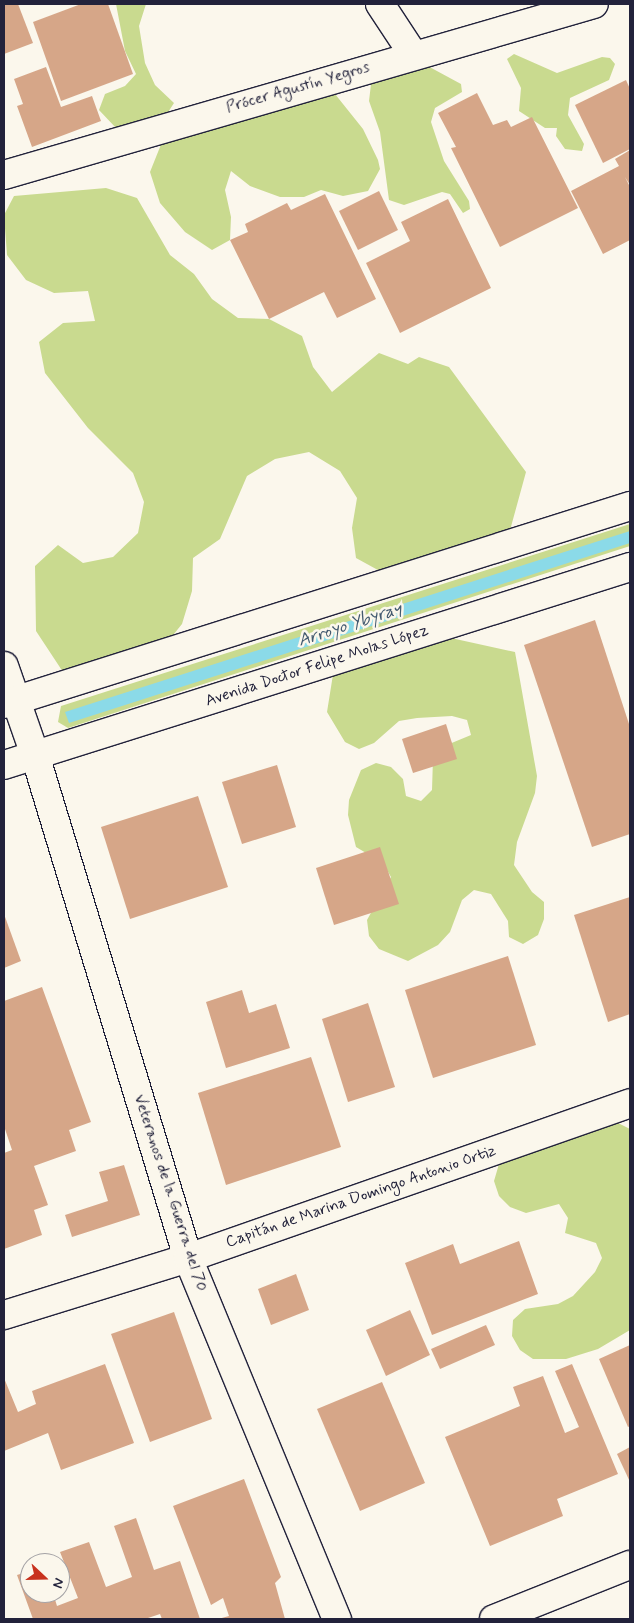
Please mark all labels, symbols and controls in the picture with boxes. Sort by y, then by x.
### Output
street label: Prócer Agustín Yegros [226,59,370,117]
water label: Arroyo Ybyray [294,598,406,652]
street label: Avenida Doctor Felipe Molas López [203,621,431,711]
street label: Veteranos de la Guerra del 70 [129,1093,211,1293]
street label: Capitán de Marina Domingo Antonio Ortiz [218,1140,504,1254]
north arrow [20,1553,70,1603]
text: N [48,1575,68,1591]

